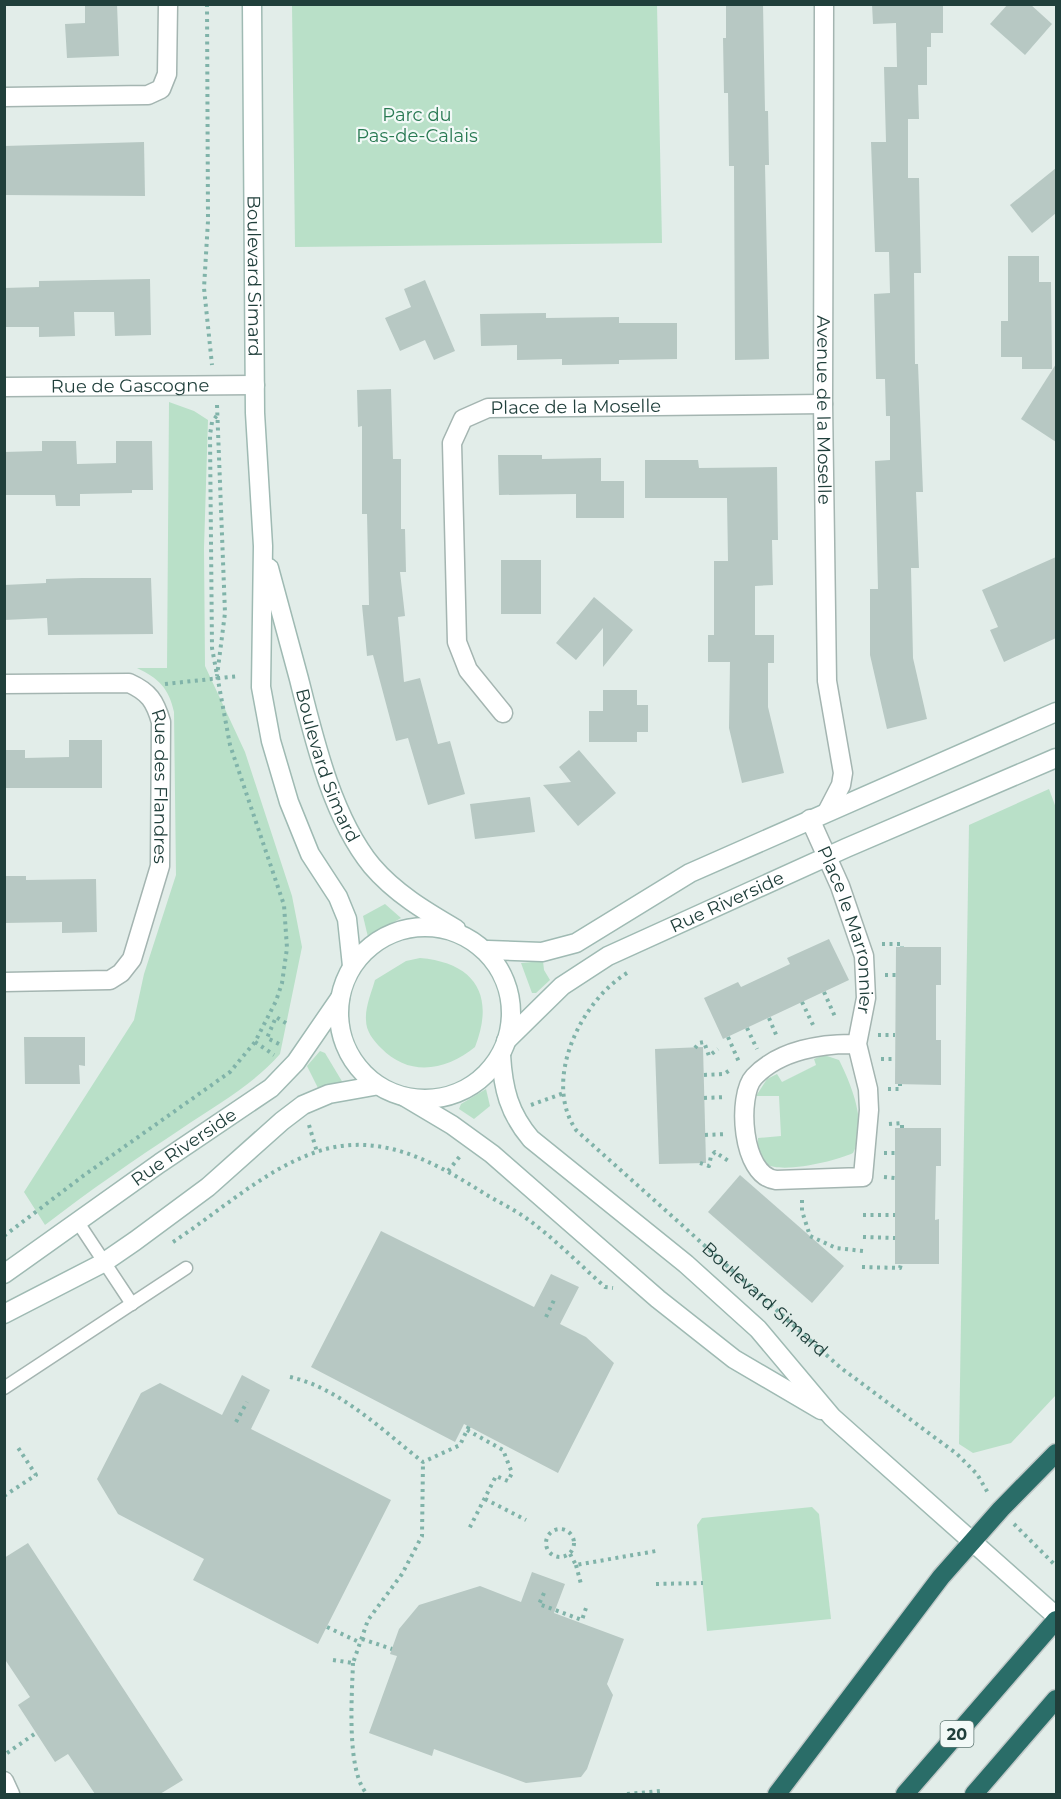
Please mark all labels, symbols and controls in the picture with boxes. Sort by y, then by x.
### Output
park label: Parc du Pas-de-Calais [356,104,478,147]
street label: Boulevard Simard [242,195,266,357]
street label: Avenue de la Moselle [812,315,835,505]
street label: Rue de Gascogne [51,374,209,398]
street label: Place de la Moselle [490,395,661,419]
street label: Boulevard Simard [291,686,364,846]
street label: Rue des Flandres [146,706,172,864]
street label: Place le Marronnier [812,842,877,1016]
street label: Rue Riverside [666,867,788,937]
street label: Rue Riverside [127,1103,241,1191]
street label: Boulevard Simard [697,1237,832,1362]
road number: 20 [940,1721,974,1747]

